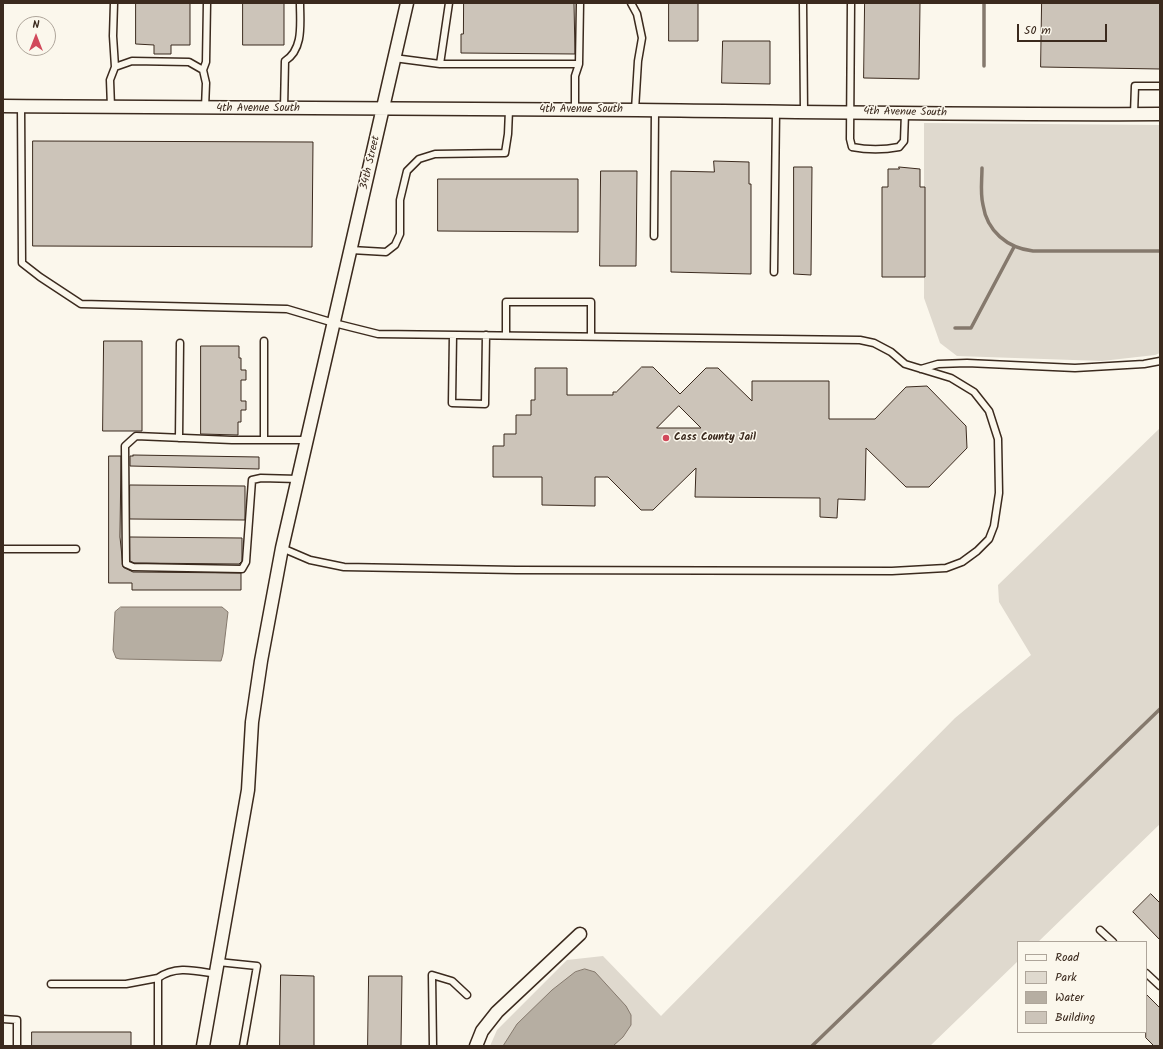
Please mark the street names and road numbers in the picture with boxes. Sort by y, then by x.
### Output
street label: 4th Avenue South [216,102,300,116]
street label: 4th Avenue South [539,103,623,117]
street label: 4th Avenue South [863,106,947,120]
street label: 34th Street [358,135,384,191]

